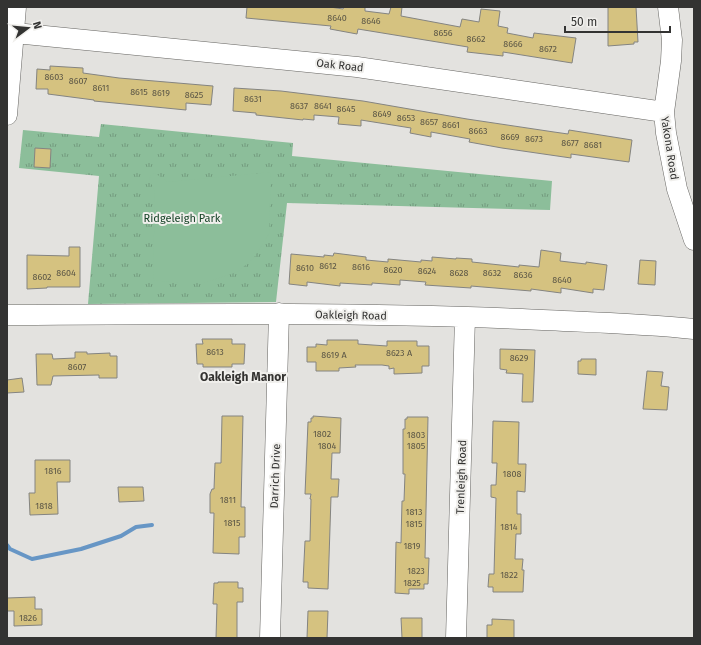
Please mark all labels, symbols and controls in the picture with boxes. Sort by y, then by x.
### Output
north arrow [8,8,48,48]
scale bar [565,8,670,34]
house number: 8640 [327,13,347,23]
text: 50 m [571,15,597,29]
house number: 8646 [361,16,381,26]
text: N [30,20,44,31]
house number: 8656 [433,28,453,38]
house number: 8662 [467,34,485,44]
house number: 8666 [503,39,523,49]
house number: 8672 [539,44,557,54]
street label: Oak Road [316,57,364,74]
house number: 8603 [44,72,64,82]
house number: 8607 [69,76,87,86]
house number: 8611 [93,83,109,93]
house number: 8615 [130,87,148,97]
house number: 8619 [152,88,170,98]
house number: 8625 [185,90,204,100]
house number: 8631 [244,94,262,104]
house number: 8637 [290,101,308,111]
house number: 8641 [314,101,332,111]
house number: 8645 [337,104,356,114]
house number: 8649 [372,109,392,119]
house number: 8653 [397,113,415,123]
street label: Yakona Road [658,116,681,181]
house number: 8657 [420,117,438,127]
house number: 8661 [442,120,460,130]
house number: 8663 [469,126,487,136]
house number: 8669 [500,132,520,142]
house number: 8673 [525,134,543,144]
house number: 8677 [561,138,579,148]
house number: 8681 [584,140,602,150]
park label: Ridgeleigh Park [144,212,221,225]
house number: 8612 [319,261,337,271]
house number: 8616 [352,262,370,272]
house number: 8610 [296,263,314,273]
house number: 8620 [383,265,403,275]
house number: 8624 [418,266,437,276]
house number: 8604 [56,268,76,278]
house number: 8628 [449,268,469,278]
house number: 8632 [483,268,501,278]
house number: 8636 [514,270,533,280]
house number: 8602 [32,272,52,282]
house number: 8640 [552,275,572,285]
street label: Oakleigh Road [315,308,387,323]
house number: 8613 [206,347,224,357]
house number: 8623 A [386,348,413,358]
house number: 8619 A [321,350,348,360]
house number: 8629 [510,353,529,363]
house number: 8607 [68,362,86,372]
district label: Oakleigh Manor [200,370,286,384]
house number: 1802 [313,429,331,439]
house number: 1803 [407,430,425,440]
street label: Trenleigh Road [454,440,469,514]
house number: 1804 [318,441,337,451]
house number: 1805 [407,441,426,451]
street label: Darrich Drive [268,443,283,509]
house number: 1816 [44,466,62,476]
house number: 1808 [503,469,521,479]
house number: 1811 [220,495,236,505]
house number: 1818 [35,501,53,511]
house number: 1813 [406,507,422,517]
house number: 1815 [224,518,241,528]
house number: 1815 [406,519,423,529]
house number: 1814 [500,522,518,532]
house number: 1819 [403,541,421,551]
house number: 1823 [407,566,425,576]
house number: 1822 [500,570,518,580]
house number: 1825 [403,578,421,588]
house number: 1826 [19,613,37,623]

